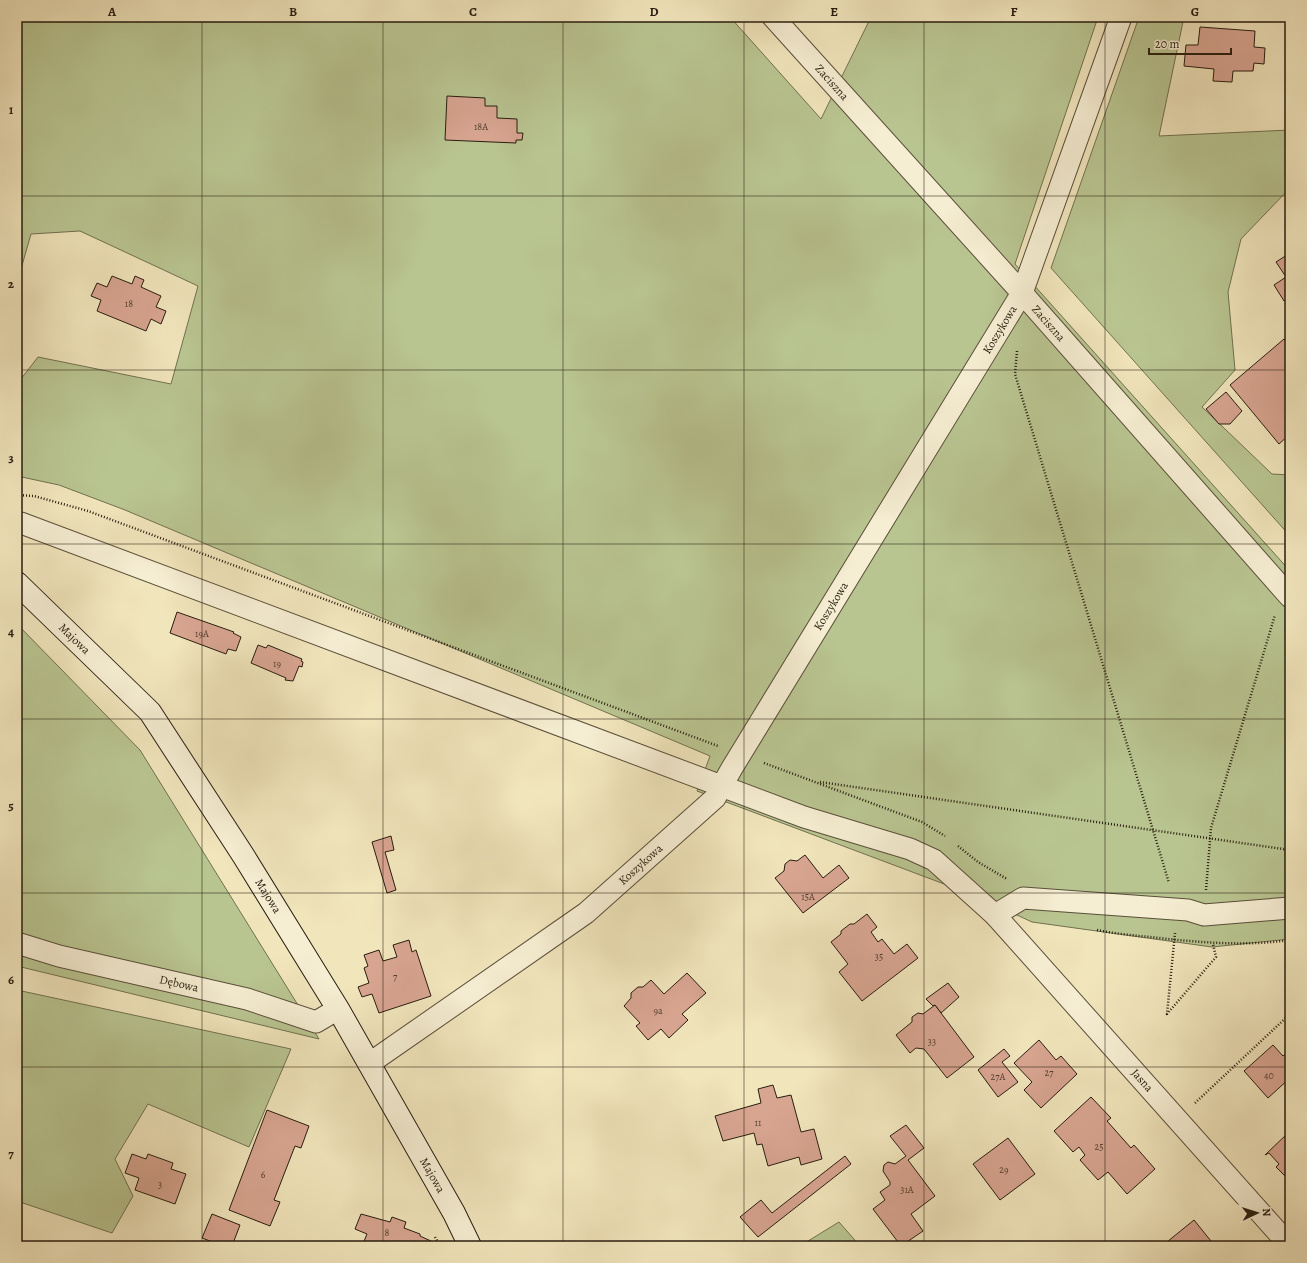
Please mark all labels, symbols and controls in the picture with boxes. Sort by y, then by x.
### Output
text: A [107,3,117,20]
text: B [289,3,297,20]
text: C [469,3,477,20]
text: D [649,3,659,20]
text: E [830,3,838,20]
text: F [1011,3,1018,20]
text: G [1191,3,1199,20]
scale bar [1149,30,1231,56]
text: 20 m [1155,36,1179,52]
street label: Zaciszna [811,61,853,104]
text: 1 [9,101,14,118]
house number: 18A [474,120,488,133]
text: 2 [8,275,15,292]
house number: 18 [125,297,133,310]
street label: Koszykowa [979,302,1021,357]
street label: Zaciszna [1028,302,1069,345]
text: 3 [8,449,14,466]
street label: Koszykowa [810,578,852,633]
street label: Majowa [55,620,94,658]
text: 4 [8,623,14,640]
house number: 19A [195,627,209,640]
house number: 19 [273,657,281,670]
text: 5 [8,797,14,814]
street label: Koszykowa [615,840,666,888]
street label: Majowa [251,875,285,917]
house number: 15A [801,890,815,903]
house number: 35 [875,950,883,963]
house number: 7 [393,970,398,983]
text: 6 [8,971,14,988]
street label: Dębowa [158,971,200,996]
house number: 9a [653,1004,663,1017]
house number: 33 [928,1035,936,1048]
street label: Jasna [1128,1065,1157,1096]
house number: 27 [1045,1066,1054,1079]
house number: 40 [1264,1069,1274,1082]
house number: 27A [991,1070,1006,1083]
house number: 11 [755,1116,762,1129]
house number: 25 [1094,1140,1104,1153]
text: 7 [8,1145,14,1162]
street label: Majowa [416,1155,449,1196]
house number: 29 [999,1163,1009,1176]
house number: 6 [261,1168,266,1181]
house number: 3 [158,1178,162,1191]
house number: 31A [900,1183,914,1196]
north arrow [1237,1193,1277,1233]
text: N [1259,1208,1274,1217]
house number: 8 [385,1226,390,1239]

